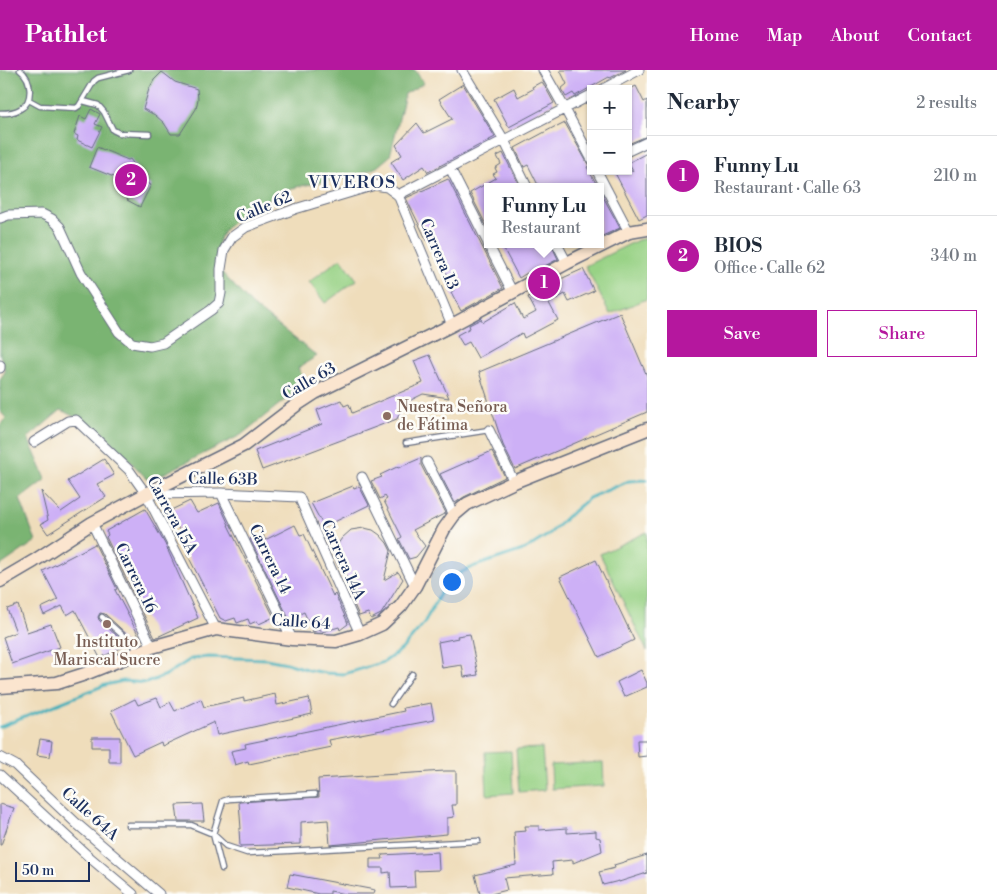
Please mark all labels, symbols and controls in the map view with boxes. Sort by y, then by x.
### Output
text: Pathlet [25,20,107,50]
text: Home [690,24,739,47]
text: Map [767,24,803,47]
text: About [831,24,880,47]
text: Contact [908,24,972,47]
map controls [587,85,632,175]
button: + [587,85,632,130]
text: Nearby [667,90,740,116]
text: 2 results [916,93,977,113]
button: − [587,130,632,175]
text: Funny Lu [714,154,799,178]
pin: 2 [115,161,147,199]
text: 1 [679,166,687,186]
text: 210 m [933,166,977,186]
district label: VIVEROS [307,171,396,194]
text: Restaurant · Calle 63 [714,178,861,198]
popup [484,183,604,248]
street label: Calle 62 [233,186,295,228]
text: Funny Lu [501,194,587,218]
street label: Carrera 13 [415,216,463,293]
text: Restaurant [501,218,581,238]
text: BIOS [714,234,762,258]
text: 2 [678,246,688,266]
text: 340 m [930,246,977,266]
text: Office · Calle 62 [714,258,825,278]
pin: 1 [528,264,560,302]
button: Save [667,310,817,357]
button: Share [827,310,977,357]
street label: Calle 63 [279,358,339,404]
place label: Nuestra Señora de Fátima [397,397,509,435]
marker: Nuestra Señora de Fátima [381,410,393,422]
street label: Calle 63B [188,468,258,490]
street label: Carrera 15A [142,472,202,558]
street label: Carrera 14A [316,517,370,604]
street label: Carrera 14 [245,521,296,598]
street label: Carrera 16 [110,540,162,617]
your location [439,569,465,595]
street label: Calle 64 [271,610,332,634]
marker: Instituto Mariscal Sucre [101,618,113,630]
place label: Instituto Mariscal Sucre [53,632,161,670]
street label: Calle 64A [57,783,124,846]
scale bar [15,859,90,882]
text: 50 m [22,862,54,880]

